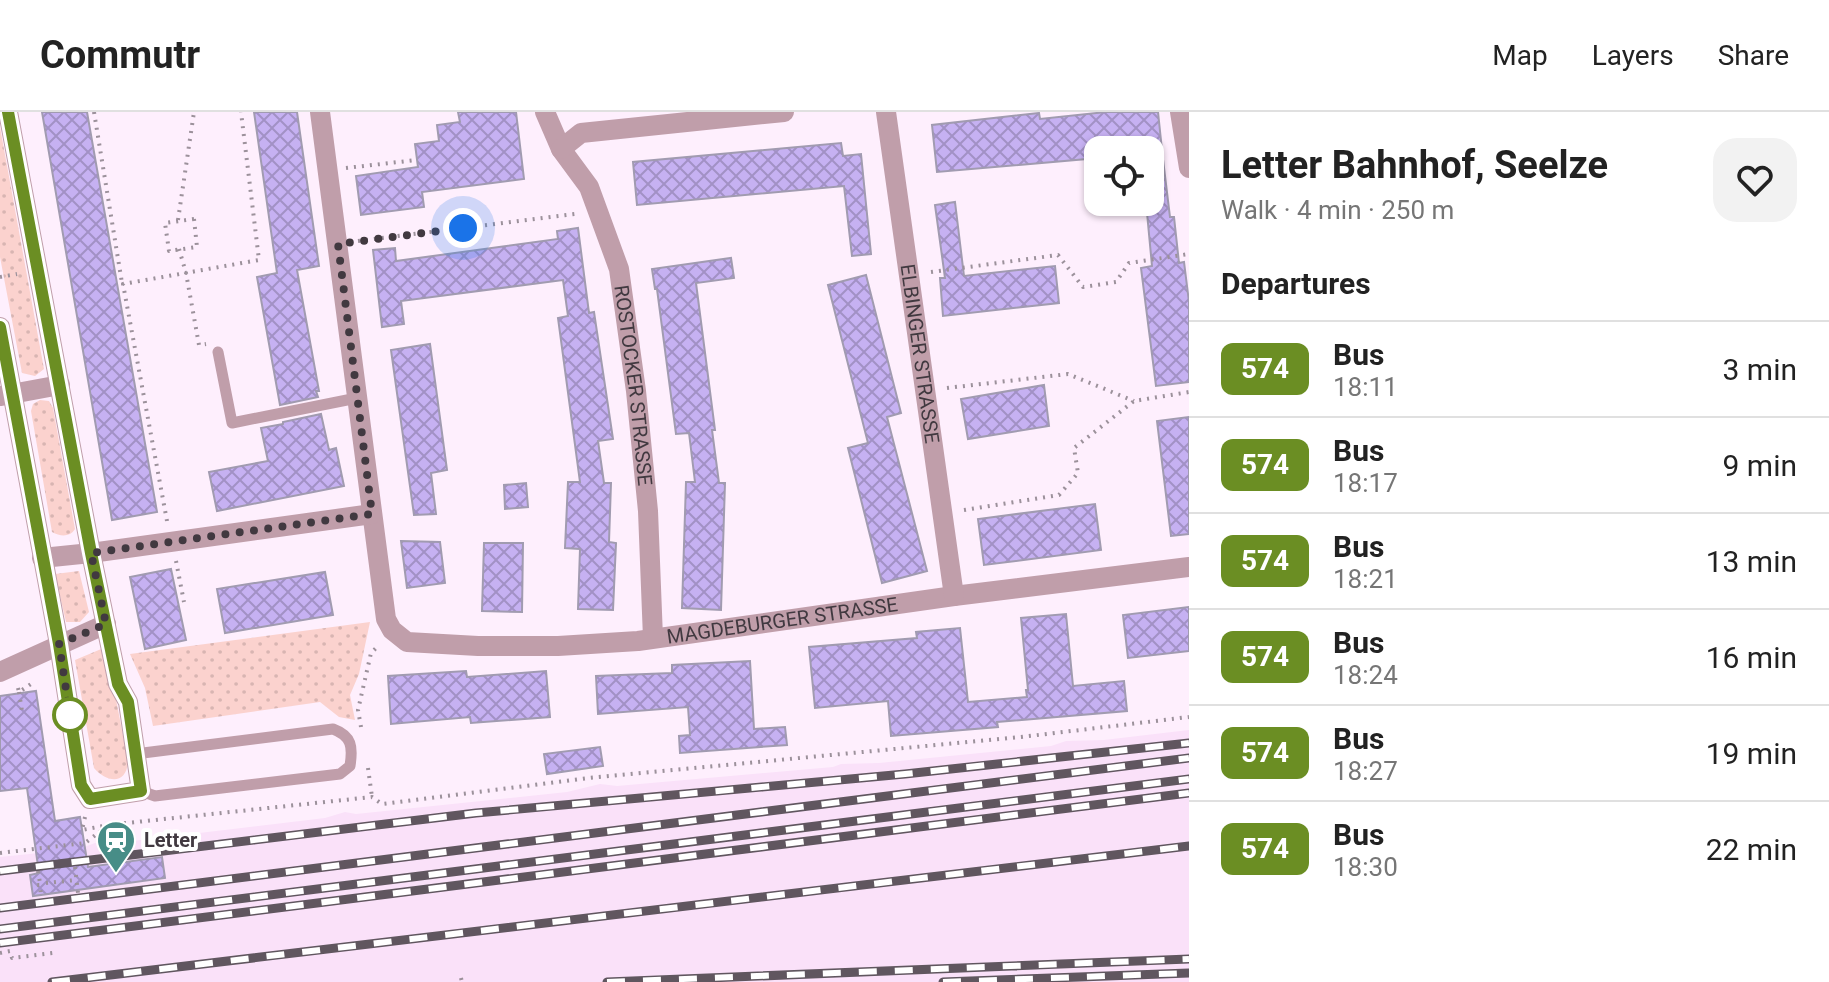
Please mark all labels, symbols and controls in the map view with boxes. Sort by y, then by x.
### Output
text: Commutr [40,33,200,77]
text: Map [1492,39,1548,72]
text: Layers [1592,39,1674,72]
text: Share [1718,39,1789,72]
map controls [1084,136,1164,216]
button: locate [1084,136,1164,216]
button: heart [1713,138,1797,222]
text: Letter Bahnhof, Seelze [1221,143,1608,187]
text: Walk · 4 min · 250 m [1221,195,1454,225]
your location [443,208,483,248]
street label: ELBINGER STRASSE [895,262,944,445]
text: Departures [1221,266,1371,301]
street label: ROSTOCKER STRASSE [609,283,657,487]
text: Bus [1333,337,1384,372]
text: 574 [1241,352,1289,385]
text: 3 min [1723,352,1797,387]
text: 18:11 [1333,372,1398,402]
text: Bus [1333,433,1384,468]
text: 574 [1241,448,1289,481]
text: 9 min [1723,448,1797,483]
text: 18:17 [1333,468,1398,498]
text: Bus [1333,529,1384,564]
text: 574 [1241,544,1289,577]
text: 13 min [1706,544,1797,579]
text: 18:21 [1333,564,1398,594]
street label: MAGDEBURGER STRASSE [665,592,899,649]
text: Bus [1333,625,1384,660]
text: 574 [1241,640,1289,673]
text: 16 min [1706,640,1797,675]
text: 18:24 [1333,660,1398,690]
unlabelled marker [53,698,87,732]
text: Bus [1333,721,1384,756]
text: 574 [1241,736,1289,769]
text: 19 min [1706,736,1797,771]
text: 18:27 [1333,756,1398,786]
text: Bus [1333,817,1384,852]
station icon: Letter [95,819,137,874]
place label: Letter [144,828,198,852]
text: 574 [1241,832,1289,865]
text: 22 min [1706,832,1797,867]
text: 18:30 [1333,852,1398,882]

